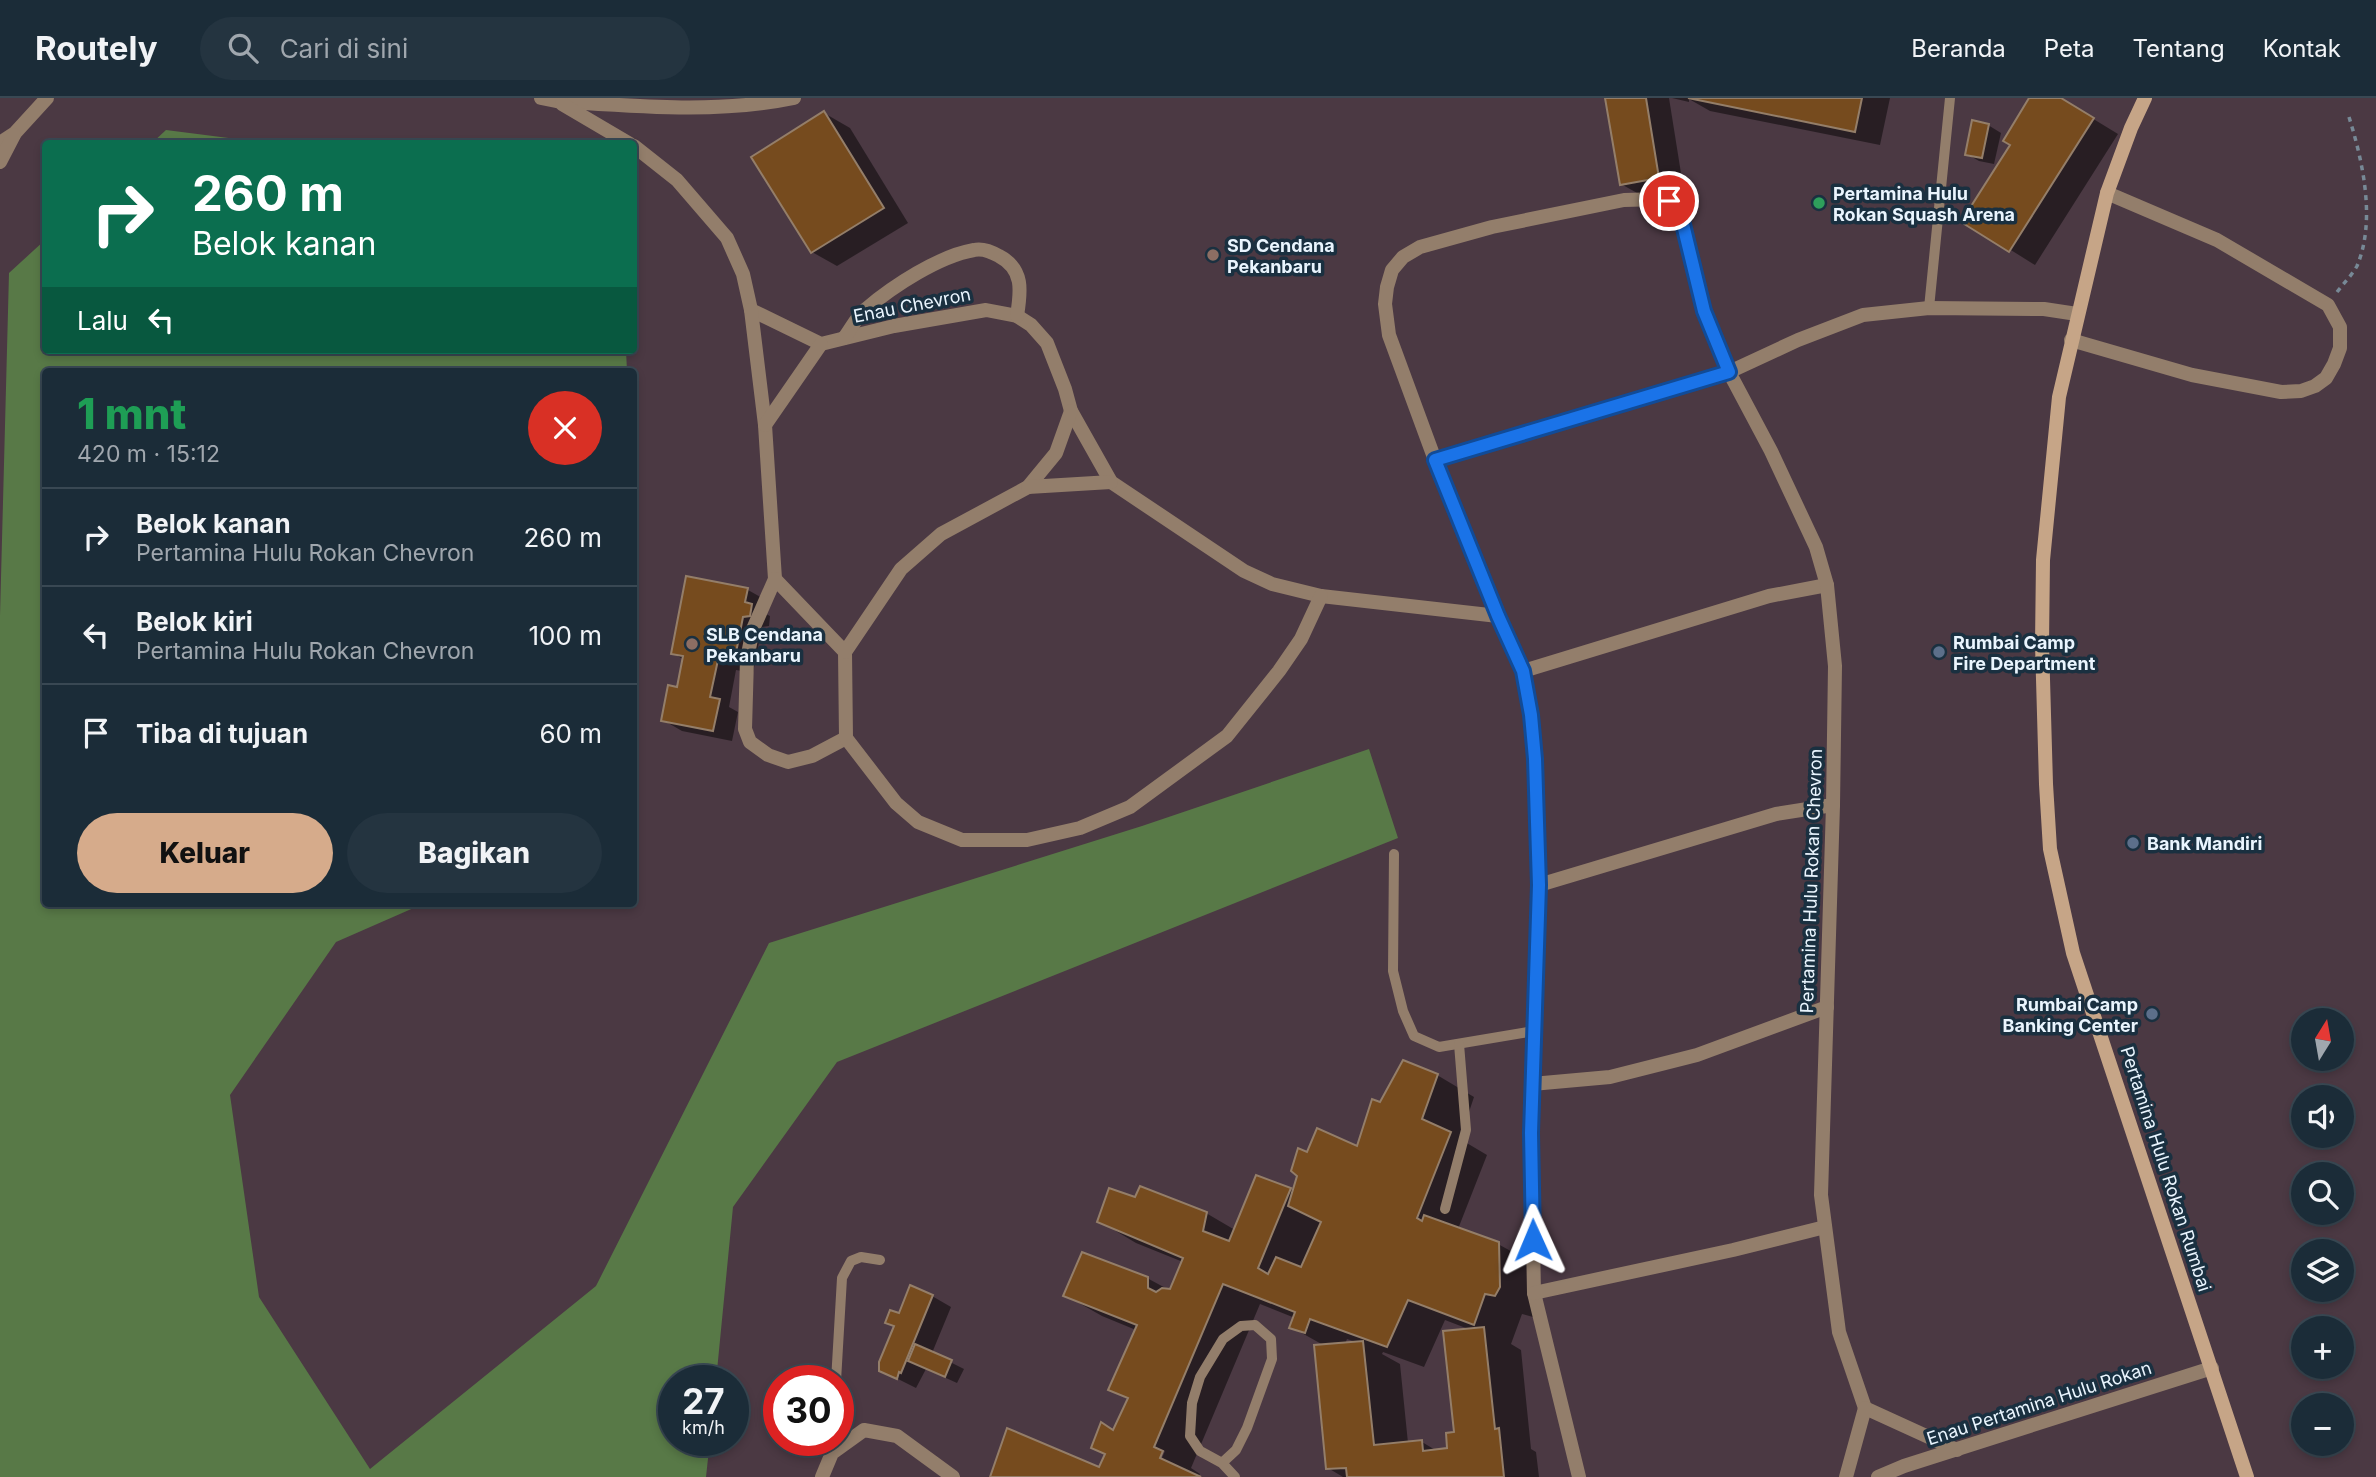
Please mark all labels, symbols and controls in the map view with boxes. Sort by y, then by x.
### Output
search box [200,17,690,80]
text: Routely [35,28,158,68]
icon: search [224,29,262,67]
text: Cari di sini [280,33,408,64]
text: Beranda [1911,34,2006,63]
text: Peta [2044,34,2094,63]
text: Tentang [2132,34,2225,63]
text: Kontak [2263,34,2341,63]
text: 260 m [192,164,344,223]
icon: right [77,168,168,259]
pin [1639,171,1699,231]
icon: arrive [1650,182,1688,220]
place label: Pertamina Hulu Rokan Squash Arena [1833,183,2015,225]
marker: Pertamina Hulu Rokan Squash Arena [1811,195,1827,211]
text: Belok kanan [192,224,376,263]
place label: SD Cendana Pekanbaru [1227,235,1335,277]
marker: SD Cendana Pekanbaru [1205,247,1221,263]
street label: Enau Chevron [851,283,973,327]
icon: left [142,301,180,339]
text: Lalu [77,305,128,336]
text: 1 mnt [77,388,186,439]
button: close [528,391,602,465]
text: 420 m · 15:12 [77,440,220,468]
text: Belok kanan [136,508,291,539]
icon: right [77,518,115,556]
text: 260 m [524,522,602,553]
text: Pertamina Hulu Rokan Chevron [136,539,474,567]
text: Belok kiri [136,606,253,637]
icon: left [77,616,115,654]
text: 100 m [529,620,602,651]
place label: SLB Cendana Pekanbaru [706,624,823,666]
place label: Rumbai Camp Fire Department [1953,632,2096,674]
marker: SLB Cendana Pekanbaru [684,636,700,652]
text: Pertamina Hulu Rokan Chevron [136,637,474,665]
marker: Rumbai Camp Fire Department [1931,644,1947,660]
icon: arrive [77,714,115,752]
text: Tiba di tujuan [136,718,308,749]
text: 60 m [539,718,602,749]
street label: Pertamina Hulu Rokan Chevron [1796,748,1826,1014]
button: Keluar [77,813,333,893]
button: Bagikan [347,813,602,893]
place label: Bank Mandiri [2147,833,2262,854]
marker: Bank Mandiri [2125,835,2141,851]
place label: Rumbai Camp Banking Center [2003,994,2138,1036]
marker: Rumbai Camp Banking Center [2144,1006,2160,1022]
north arrow [2291,1008,2354,1071]
map controls [2291,1008,2354,1456]
street label: Pertamina Hulu Rokan Rumbai [2116,1044,2216,1294]
button: sound [2291,1085,2354,1148]
button: search [2291,1162,2354,1225]
position arrow [1496,1203,1570,1277]
button: layers [2291,1239,2354,1302]
button: + [2291,1316,2354,1379]
street label: Enau Pertamina Hulu Rokan [1924,1357,2154,1449]
speed limit sign: 30 [763,1365,854,1456]
text: 27 [682,1380,725,1422]
button: − [2291,1393,2354,1456]
text: km/h [682,1417,725,1438]

